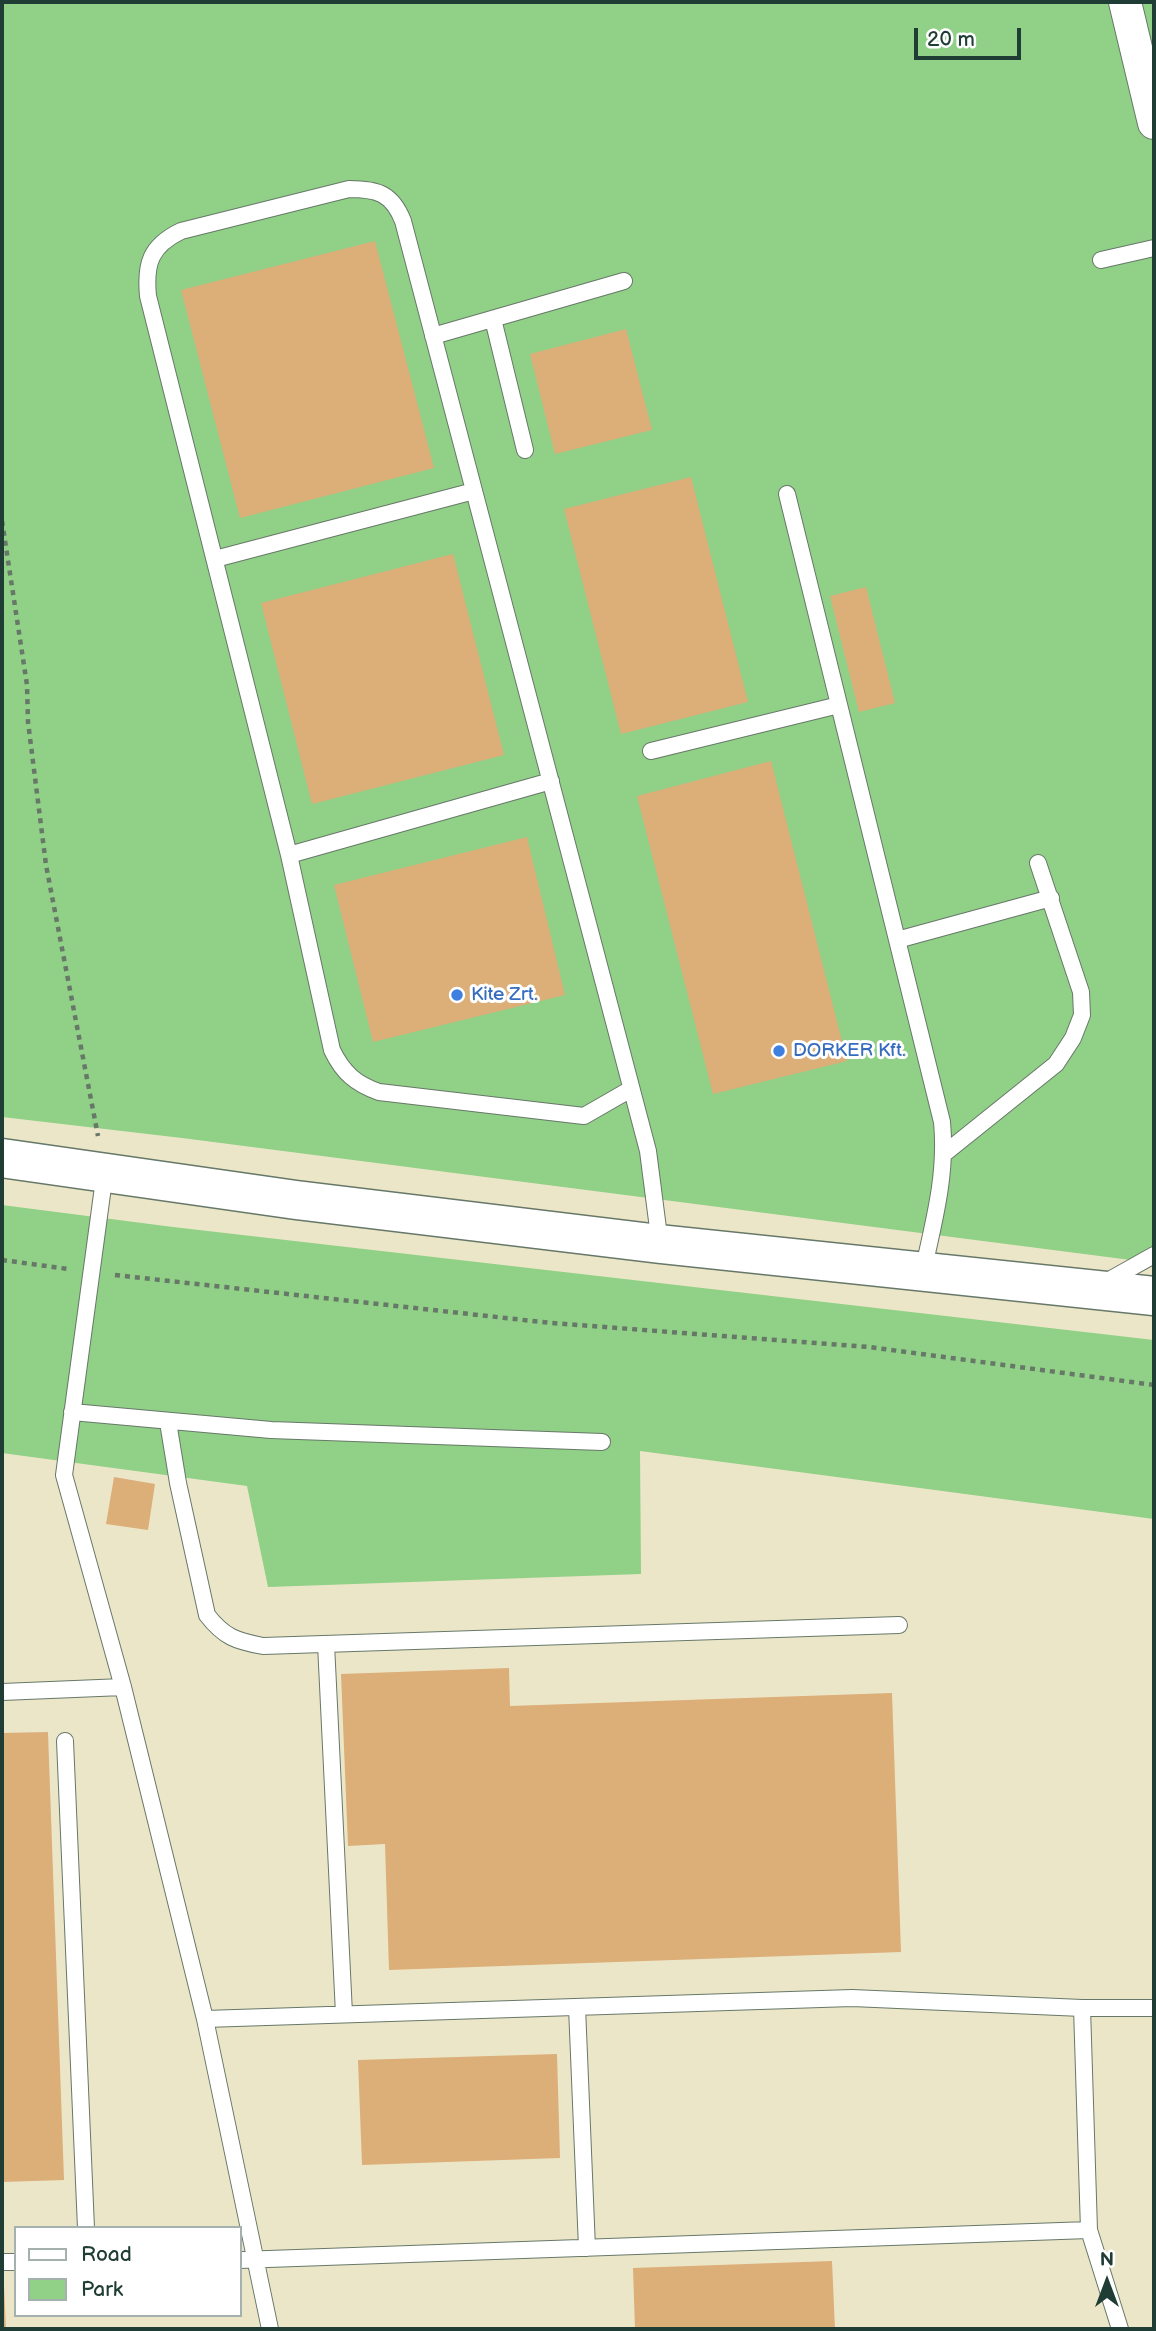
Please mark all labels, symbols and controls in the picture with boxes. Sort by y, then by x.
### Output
scale bar [918,14,1025,58]
text: 20 m [927,27,975,52]
place label: Kite Zrt. [471,984,538,1006]
marker: Kite Zrt. [449,987,465,1003]
place label: DORKER Kft. [793,1040,906,1062]
marker: DORKER Kft. [771,1043,787,1059]
legend [14,2226,242,2317]
text: Road [81,2242,132,2267]
north arrow [1072,2247,1142,2317]
text: N [1100,2249,1114,2272]
text: Park [81,2277,123,2302]

